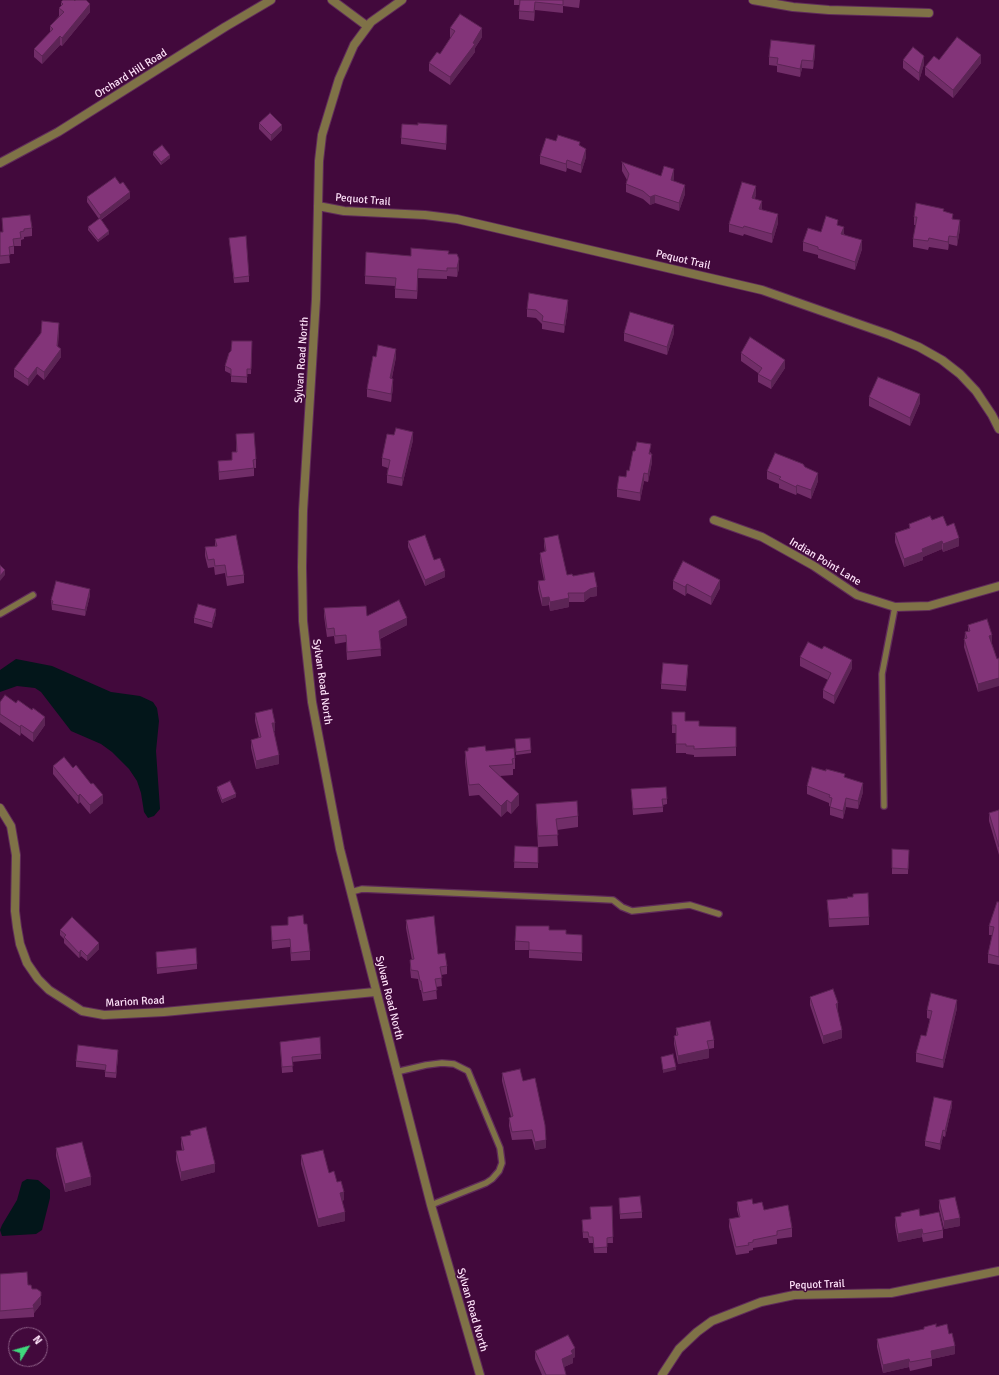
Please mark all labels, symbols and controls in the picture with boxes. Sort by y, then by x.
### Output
street label: Orchard Hill Road [92,46,170,102]
street label: Pequot Trail [335,191,391,209]
street label: Pequot Trail [654,247,712,273]
street label: Sylvan Road North [292,316,312,404]
street label: Indian Point Lane [787,535,863,589]
street label: Sylvan Road North [309,638,335,726]
street label: Sylvan Road North [372,954,406,1042]
street label: Marion Road [105,994,165,1010]
street label: Sylvan Road North [454,1267,490,1353]
street label: Pequot Trail [789,1277,845,1293]
north arrow [8,1327,48,1367]
text: N [30,1333,45,1347]

